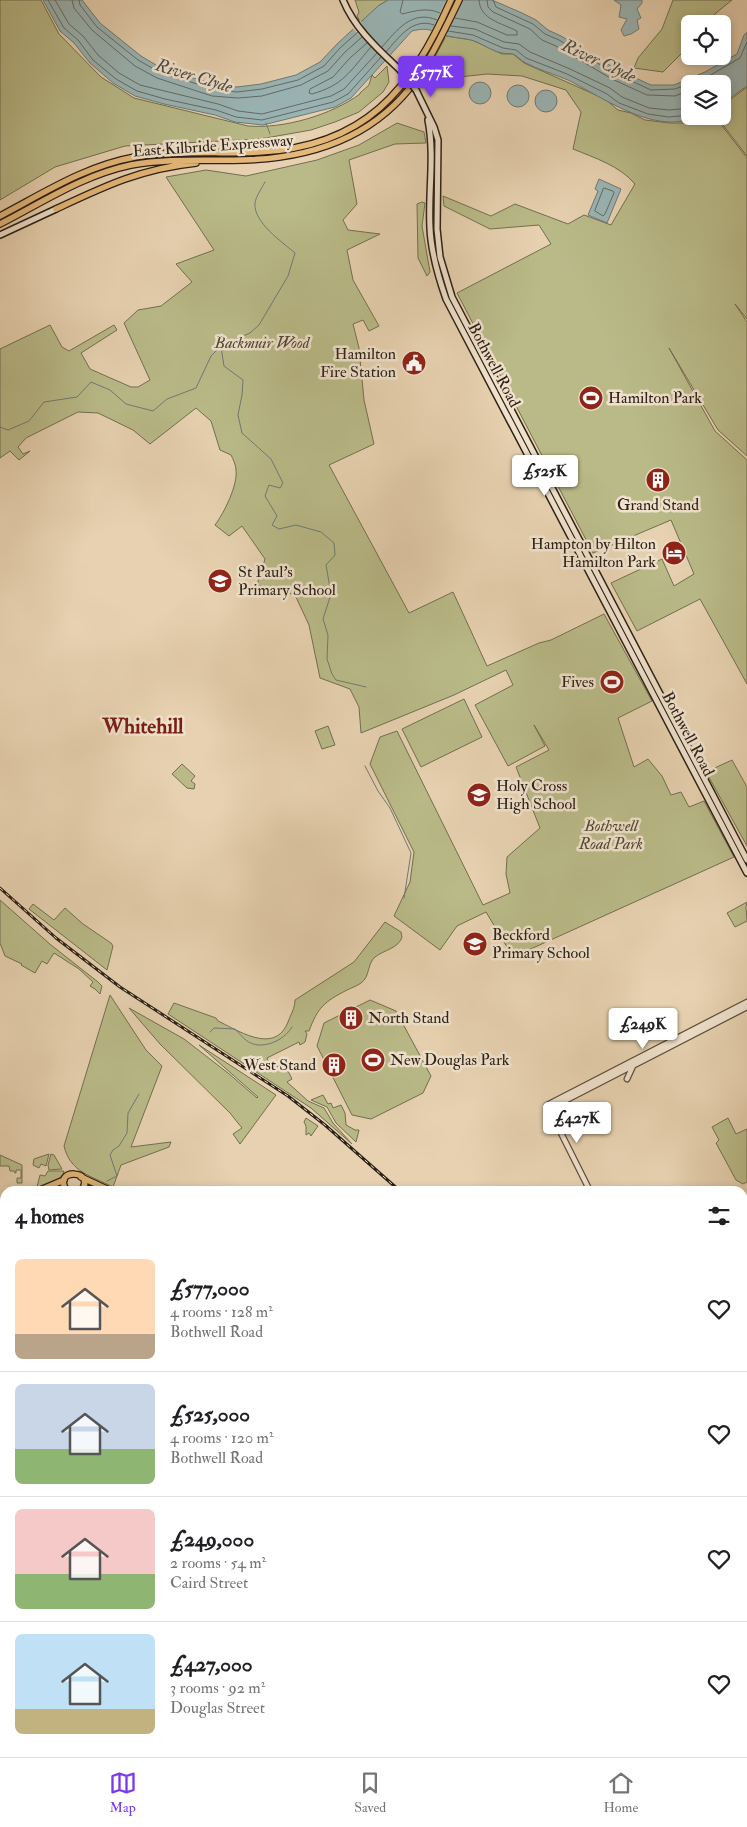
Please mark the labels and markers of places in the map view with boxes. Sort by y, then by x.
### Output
pin: £577K [396,56,466,98]
place label: Hamilton Fire Station [320,344,396,382]
public building icon: Hamilton Fire Station [401,350,427,376]
sports icon: Hamilton Park [578,385,604,411]
place label: Hamilton Park [608,388,702,408]
pin: £525K [510,454,580,497]
building icon: Grand Stand [645,467,671,493]
place label: Grand Stand [617,495,699,515]
place label: Hampton by Hilton Hamilton Park [531,534,656,572]
hotel icon: Hampton by Hilton Hamilton Park [661,540,687,566]
place label: St Paul's Primary School [238,562,336,600]
school or university icon: St Paul's Primary School [207,568,233,594]
sports icon: Fives [599,669,625,695]
place label: Fives [561,672,594,692]
place label: Holy Cross High School [496,776,576,814]
school or university icon: Holy Cross High School [466,782,492,808]
place label: Beckford Primary School [492,925,590,963]
school or university icon: Beckford Primary School [462,931,488,957]
building icon: North Stand [338,1005,364,1031]
place label: North Stand [368,1008,449,1028]
pin: £249K [608,1008,678,1050]
sports icon: New Douglas Park [360,1047,386,1073]
place label: New Douglas Park [390,1050,510,1070]
building icon: West Stand [321,1052,347,1078]
place label: West Stand [243,1055,316,1075]
pin: £427K [542,1102,612,1144]

